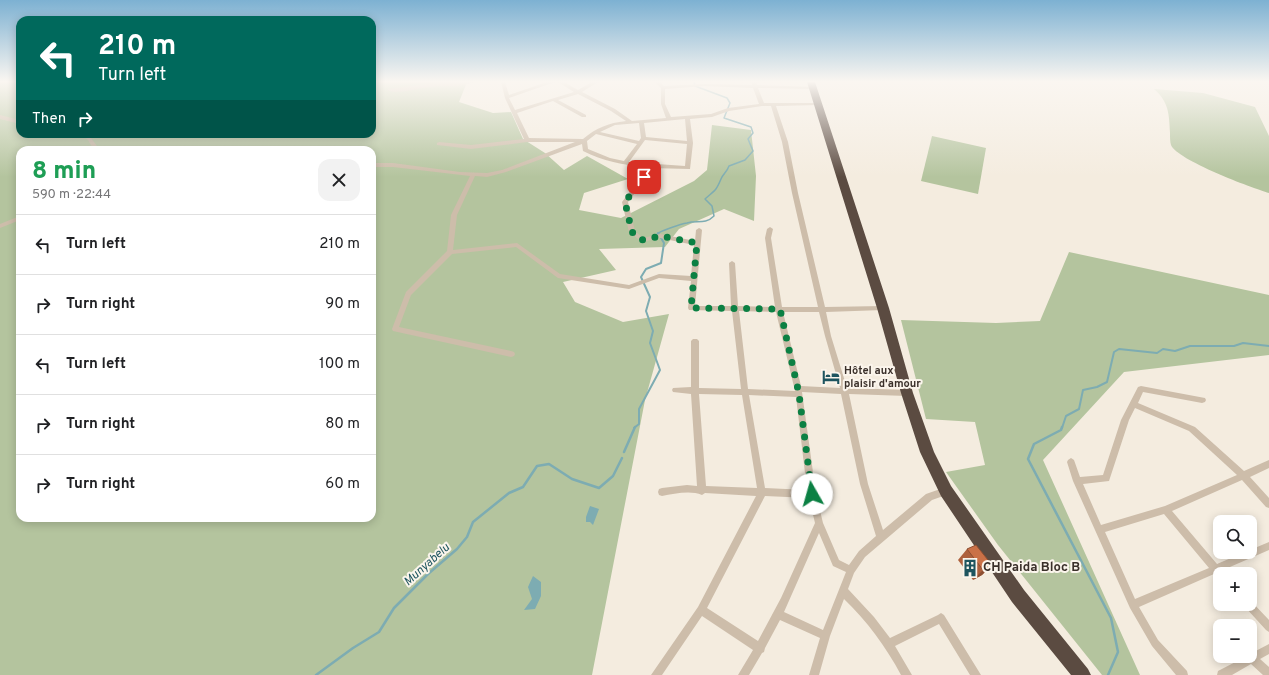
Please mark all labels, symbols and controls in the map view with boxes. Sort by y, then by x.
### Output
text: 210 m [98,29,176,65]
icon: left [32,32,84,84]
text: Turn left [98,64,166,87]
icon: right [74,108,96,130]
text: Then [32,110,66,129]
text: 8 min [32,157,96,187]
button: close [318,159,360,201]
pin [627,160,661,194]
icon: arrive [633,166,655,188]
text: 590 m · 22:44 [32,187,111,203]
icon: left [32,234,54,256]
text: Turn left [66,235,126,254]
text: 210 m [319,235,360,254]
icon: right [32,294,54,316]
text: Turn right [66,295,135,314]
text: 90 m [325,295,360,314]
icon: left [32,354,54,376]
text: Turn left [66,355,126,374]
text: 100 m [319,355,360,374]
place label: Hôtel aux plaisir d'amour [844,364,921,391]
hotel icon: Hôtel aux plaisir d'amour [821,367,841,387]
icon: right [32,414,54,436]
text: Turn right [66,415,135,434]
text: 80 m [325,415,360,434]
position arrow [791,473,833,515]
icon: right [32,474,54,496]
text: Turn right [66,475,135,494]
text: 60 m [325,475,360,494]
map controls [1213,515,1257,663]
button: search [1213,515,1257,559]
water label: Munyabelu [401,540,454,590]
building icon: CH Paida Bloc B [960,558,980,578]
place label: CH Paida Bloc B [983,560,1080,576]
button: + [1213,567,1257,611]
button: − [1213,619,1257,663]

